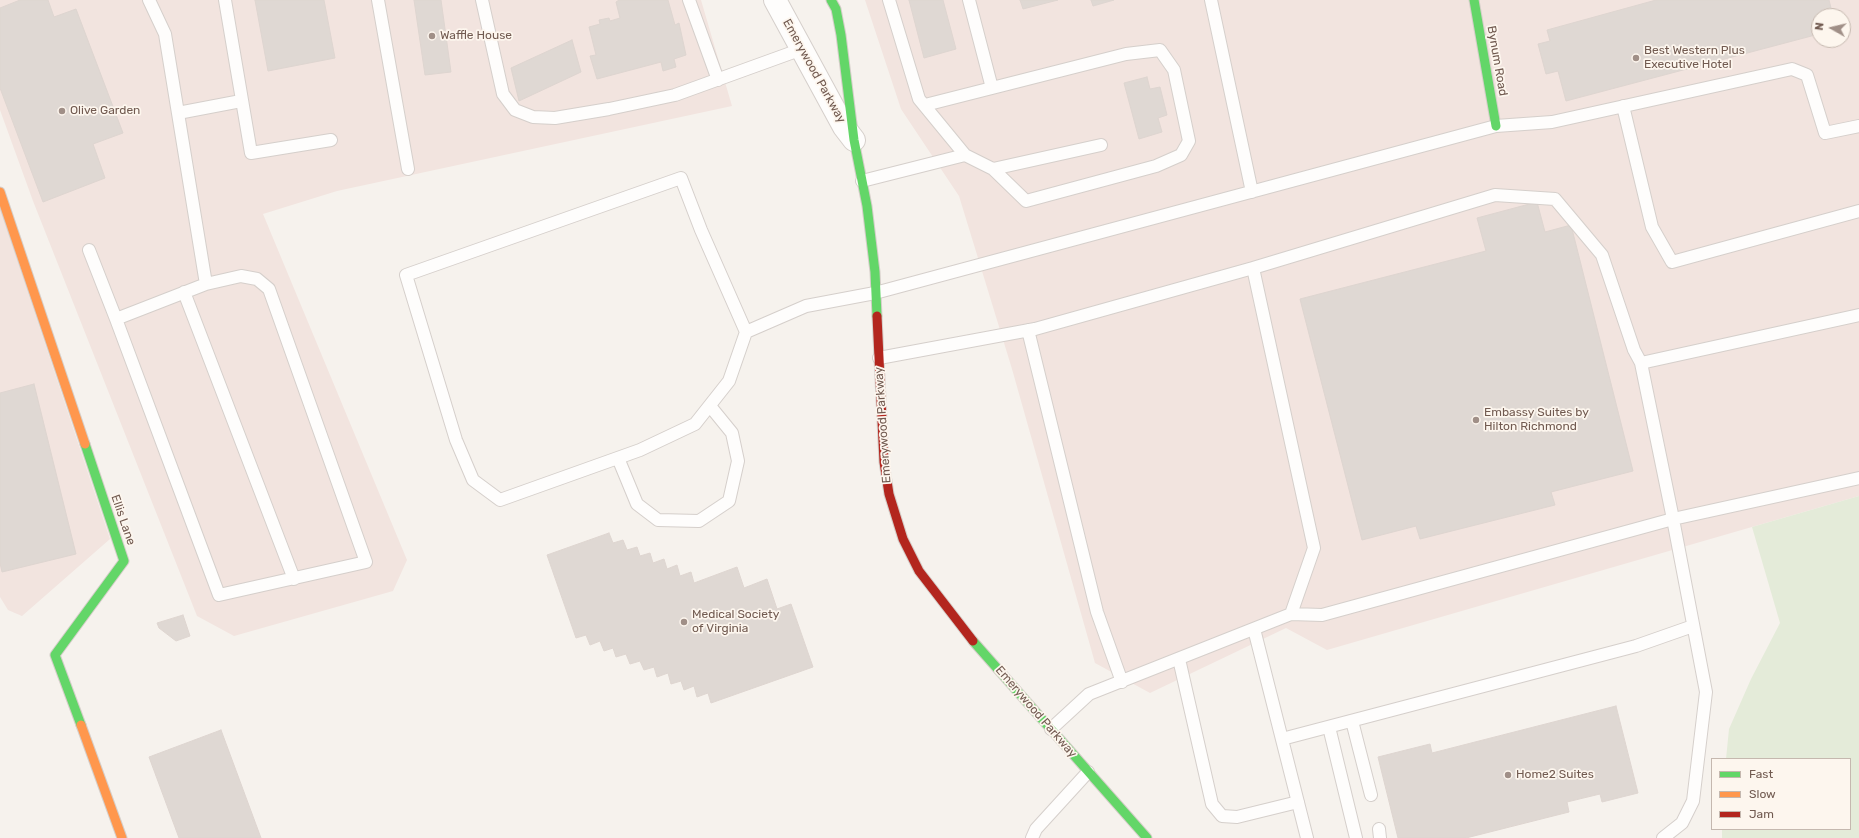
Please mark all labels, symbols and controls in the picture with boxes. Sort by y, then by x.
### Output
north arrow [1811,8,1851,48]
street label: Emerywood Parkway [779,16,849,126]
text: N [1813,22,1827,31]
street label: Bynum Road [1484,25,1510,97]
place label: Waffle House [440,29,512,43]
marker: Waffle House [427,31,437,41]
place label: Best Western Plus Executive Hotel [1644,44,1745,72]
marker: Best Western Plus Executive Hotel [1631,53,1641,63]
place label: Olive Garden [70,104,140,118]
marker: Olive Garden [57,106,67,116]
street label: Emerywood Parkway [872,366,894,484]
place label: Embassy Suites by Hilton Richmond [1484,406,1589,434]
marker: Embassy Suites by Hilton Richmond [1471,415,1481,425]
street label: Ellis Lane [108,493,138,547]
place label: Medical Society of Virginia [692,608,779,636]
marker: Medical Society of Virginia [679,617,689,627]
street label: Emerywood Parkway [992,663,1080,761]
legend [1711,758,1851,830]
text: Fast [1749,767,1773,781]
place label: Home2 Suites [1516,768,1594,782]
marker: Home2 Suites [1503,770,1513,780]
text: Slow [1749,787,1776,801]
text: Jam [1749,807,1774,821]

